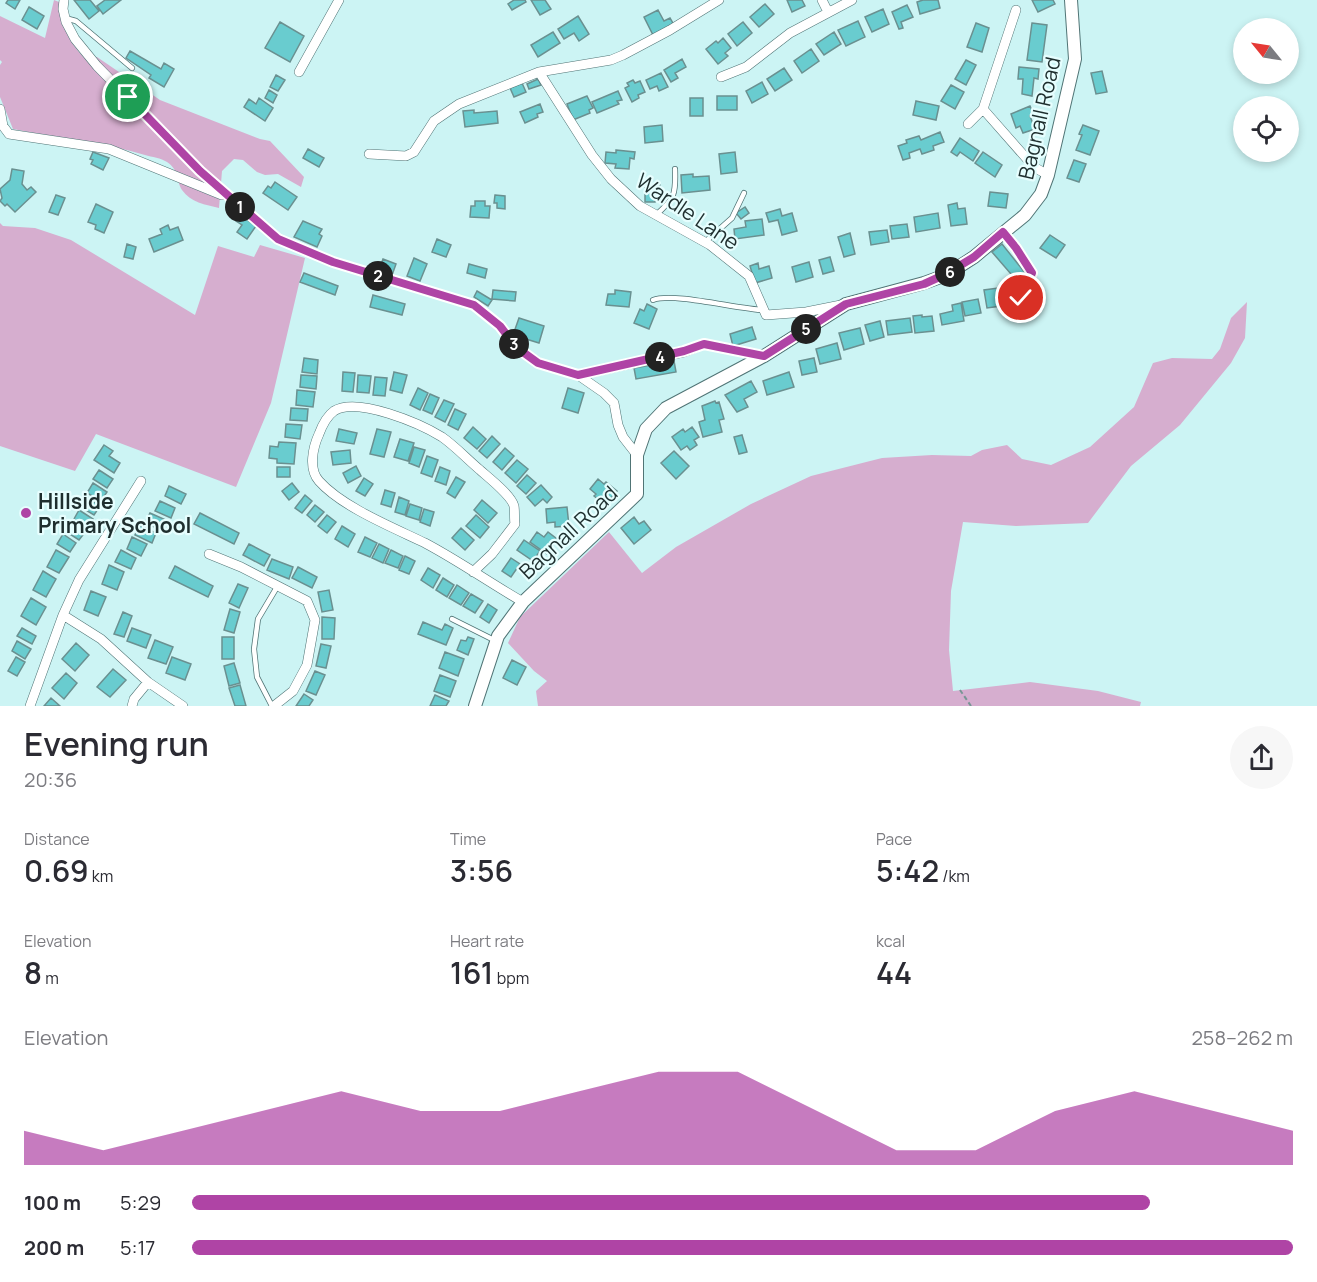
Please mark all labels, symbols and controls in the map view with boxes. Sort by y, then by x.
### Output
north arrow [1233,18,1299,84]
map controls [1233,18,1299,162]
street label: Bagnall Road [1011,54,1067,182]
pin [102,71,153,122]
icon: arrive [111,80,144,113]
button: locate [1233,96,1299,162]
street label: Wardle Lane [631,166,745,256]
pin: 1 [225,192,255,222]
text: 1 [236,196,244,218]
pin: 6 [935,257,965,287]
pin: 2 [363,261,393,291]
text: 6 [945,261,955,283]
text: 2 [373,265,383,287]
pin [995,272,1046,323]
icon: check [1004,281,1037,314]
pin: 5 [791,314,821,344]
text: 5 [801,318,811,340]
pin: 3 [499,329,529,359]
text: 3 [509,333,519,355]
pin: 4 [645,342,675,372]
text: 4 [655,346,665,368]
street label: Bagnall Road [513,479,623,585]
place label: Hillside Primary School [38,487,192,539]
marker: Hillside Primary School [19,506,33,520]
text: Evening run [24,721,209,766]
button: share [1230,726,1293,789]
text: 20:36 [24,766,77,793]
text: Distance [24,828,90,850]
text: Time [450,828,486,850]
text: Pace [876,828,912,850]
text: 0.69 [24,850,89,891]
text: 3:56 [450,850,513,891]
text: 5:42 [876,850,939,891]
text: km [89,865,113,887]
text: /km [939,865,970,887]
text: Elevation [24,930,92,952]
text: Heart rate [450,930,524,952]
text: kcal [876,930,905,952]
text: 8 [24,952,42,993]
text: 161 [450,952,494,993]
text: 44 [876,952,912,993]
text: m [42,967,59,989]
text: bpm [494,967,529,989]
text: Elevation [24,1024,108,1051]
text: 258–262 m [1191,1024,1293,1051]
text: 100 m [24,1189,81,1216]
text: 5:29 [120,1189,161,1216]
text: 200 m [24,1234,84,1261]
text: 5:17 [120,1234,155,1261]

